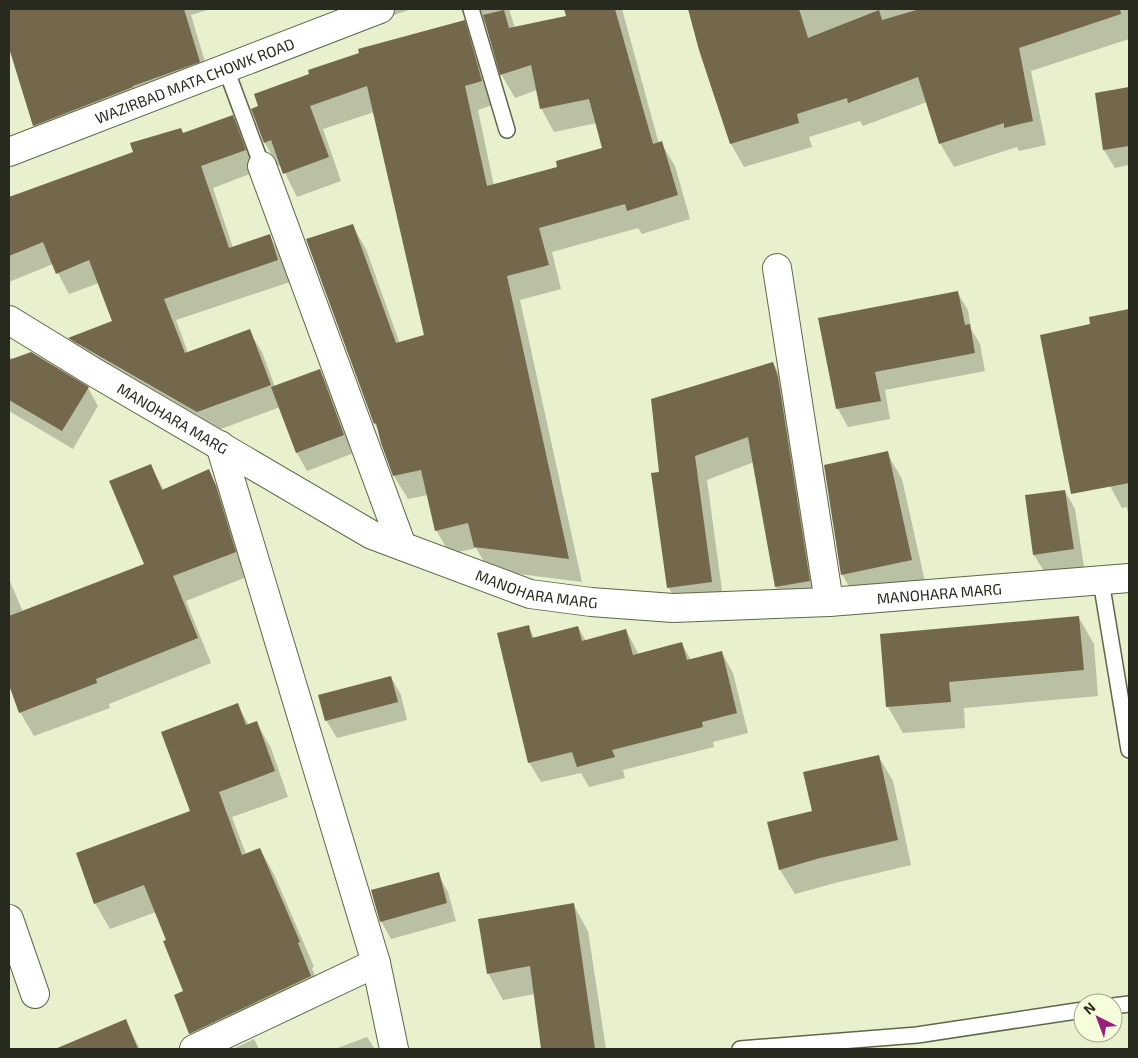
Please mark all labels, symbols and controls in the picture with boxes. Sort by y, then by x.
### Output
street label: WAZIRBAD MATA CHOWK ROAD [92,34,297,127]
street label: MANOHARA MARG [114,379,231,458]
street label: MANOHARA MARG [473,566,598,611]
street label: MANOHARA MARG [876,579,1002,607]
north arrow [1073,993,1123,1043]
text: N [1080,998,1098,1018]

